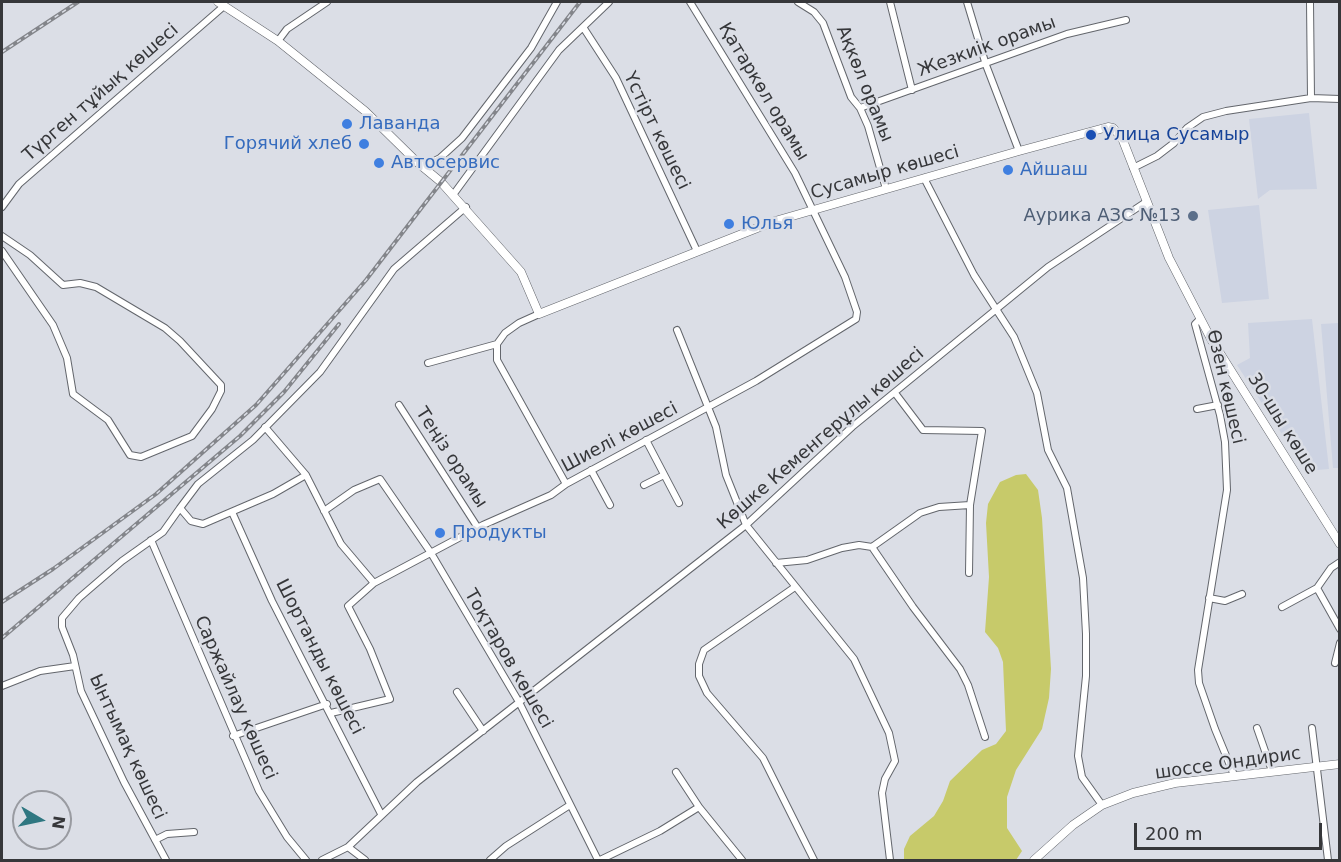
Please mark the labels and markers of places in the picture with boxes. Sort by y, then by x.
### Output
place label: Лаванда [359,113,440,135]
marker: Лаванда [340,117,354,131]
place label: Улица Сусамыр [1103,124,1250,146]
marker: Улица Сусамыр [1084,128,1098,142]
place label: Горячий хлеб [224,133,352,155]
marker: Горячий хлеб [357,137,371,151]
place label: Автосервис [391,152,500,174]
marker: Автосервис [372,156,386,170]
place label: Айшаш [1020,159,1088,181]
marker: Айшаш [1001,163,1015,177]
place label: Аурика АЗС №13 [1024,205,1181,227]
marker: Аурика АЗС №13 [1186,209,1200,223]
place label: Юлья [741,213,793,235]
marker: Юлья [722,217,736,231]
place label: Продукты [452,522,547,544]
marker: Продукты [433,526,447,540]

